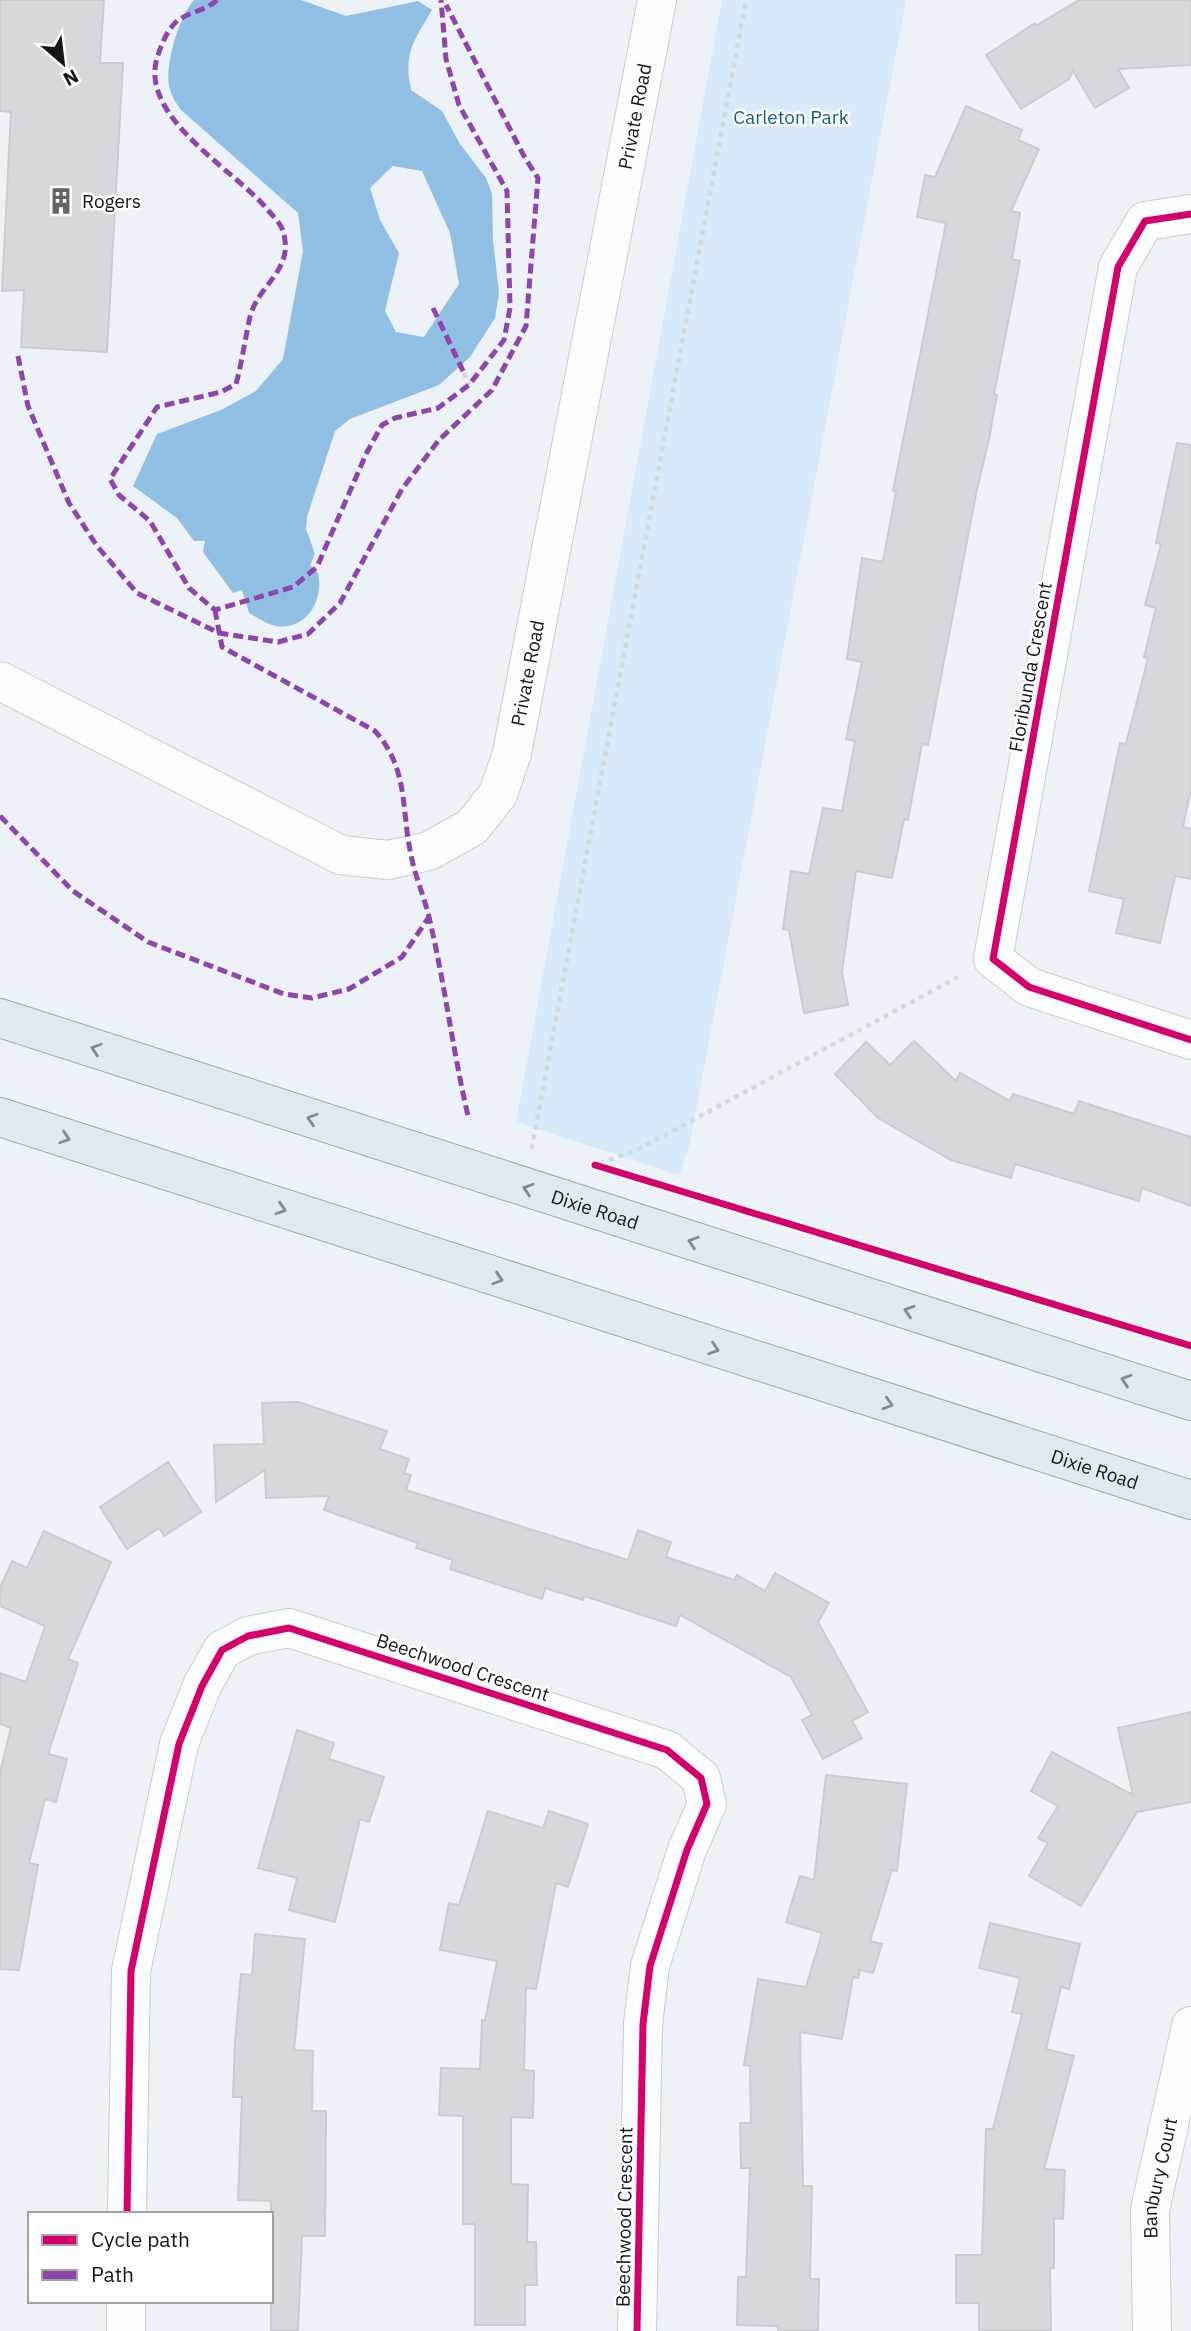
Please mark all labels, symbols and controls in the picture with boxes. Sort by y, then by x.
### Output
north arrow [28,28,98,98]
street label: Private Road [613,61,657,171]
text: N [59,64,83,92]
park label: Carleton Park [733,105,849,129]
building icon: Rogers [46,186,76,216]
place label: Rogers [82,189,141,213]
street label: Floribunda Crescent [1003,580,1057,754]
street label: Private Road [505,618,549,728]
one-way arrow [90,1043,102,1057]
one-way arrow [306,1113,319,1127]
one-way arrow [59,1130,71,1145]
one-way arrow [523,1183,535,1197]
street label: Dixie Road [548,1184,642,1235]
one-way arrow [275,1201,287,1215]
one-way arrow [687,1235,699,1250]
one-way arrow [491,1271,503,1285]
one-way arrow [904,1305,916,1319]
one-way arrow [707,1341,720,1355]
one-way arrow [1120,1374,1133,1388]
one-way arrow [882,1396,894,1411]
street label: Dixie Road [1048,1444,1142,1494]
street label: Beechwood Crescent [373,1628,553,1706]
street label: Banbury Court [1138,2115,1182,2239]
street label: Beechwood Crescent [610,2127,638,2307]
legend [28,2212,273,2303]
text: Cycle path [91,2225,190,2253]
text: Path [91,2260,134,2288]

